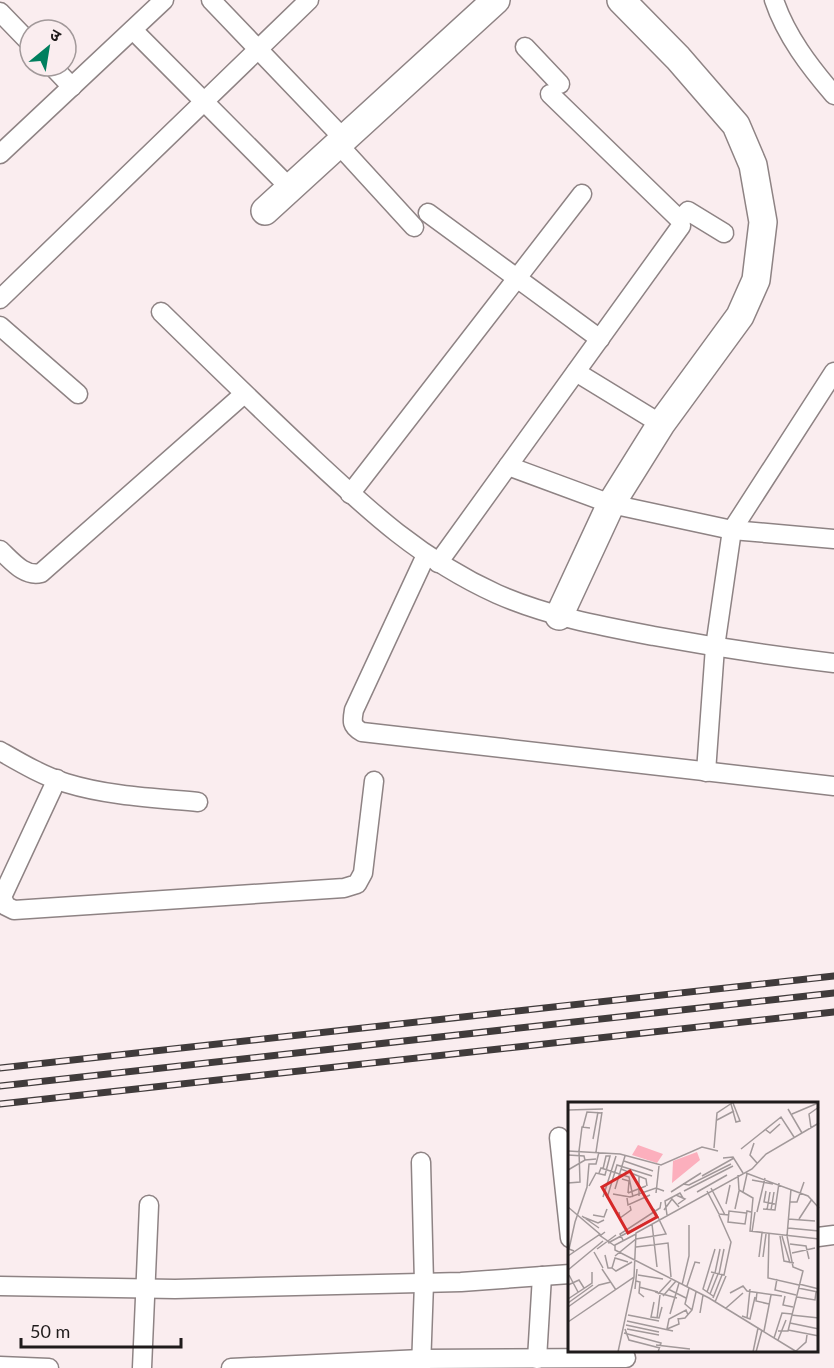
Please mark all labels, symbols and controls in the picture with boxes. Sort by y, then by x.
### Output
north arrow [18,18,78,78]
text: उ [47,24,65,45]
inset map [568,1102,819,1353]
scale bar [21,1311,182,1349]
text: 50 m [30,1320,70,1342]

